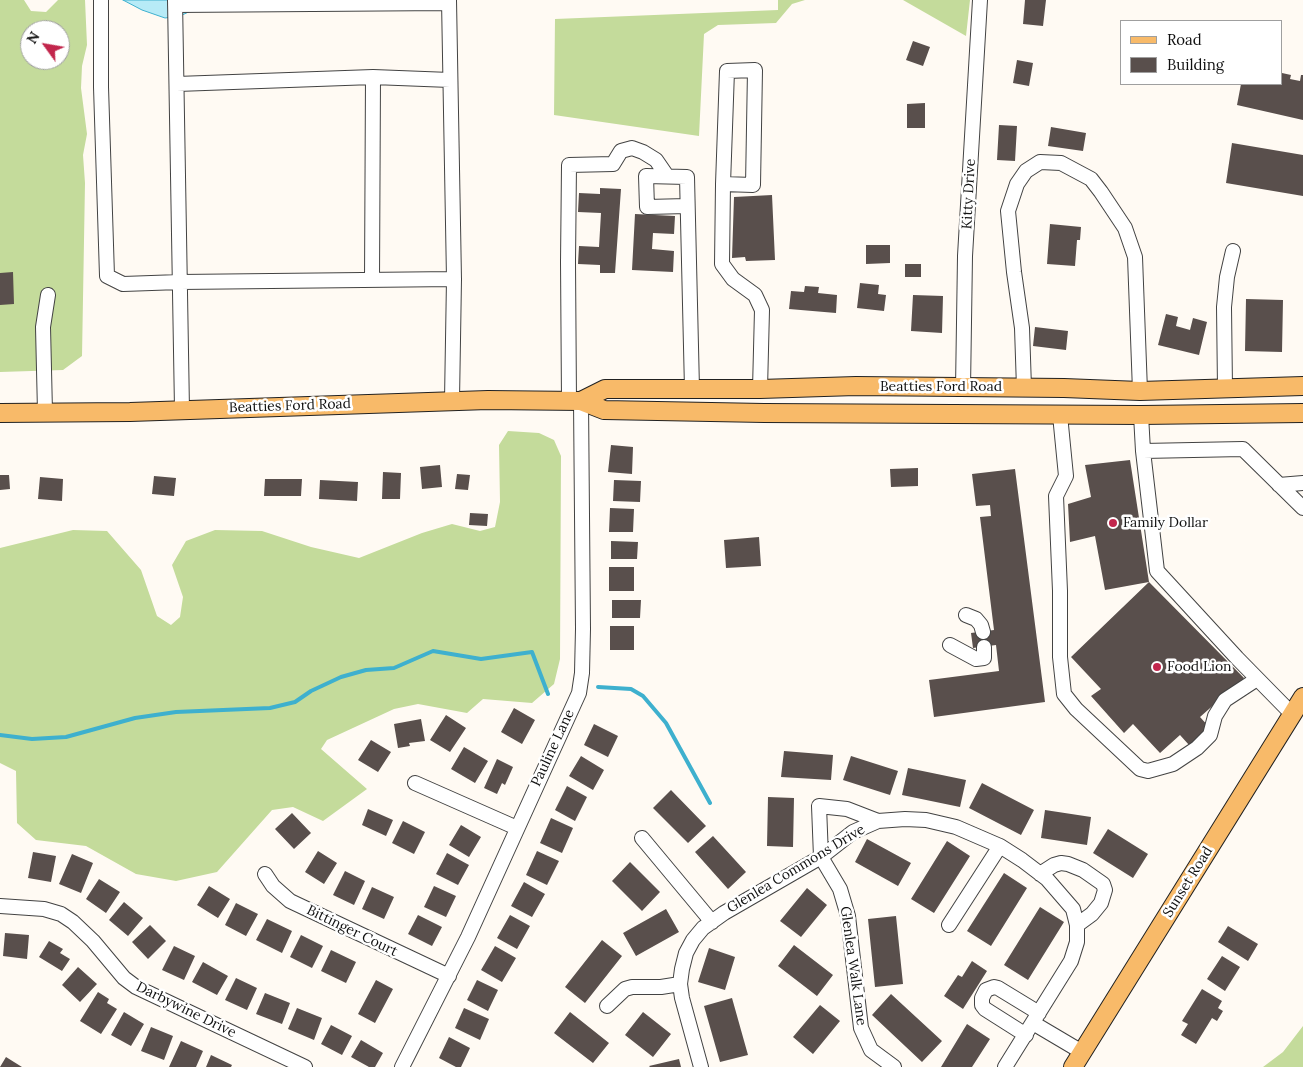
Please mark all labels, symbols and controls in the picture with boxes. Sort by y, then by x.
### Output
north arrow [20,20,70,70]
legend [1120,20,1283,85]
text: N [23,28,44,47]
text: Road [1167,30,1202,49]
text: Building [1167,55,1224,74]
street label: Kitty Drive [959,158,979,230]
street label: Beatties Ford Road [880,379,1002,395]
street label: Beatties Ford Road [229,395,351,417]
place label: Family Dollar [1123,515,1208,531]
marker: Family Dollar [1107,517,1119,529]
place label: Food Lion [1167,659,1232,675]
marker: Food Lion [1151,661,1163,673]
street label: Pauline Lane [528,707,578,789]
street label: Glenlea Commons Drive [724,821,868,917]
street label: Sunset Road [1160,844,1216,920]
street label: Bittinger Court [304,902,400,960]
street label: Glenlea Walk Lane [836,905,870,1027]
street label: Darbywine Drive [133,979,239,1041]

